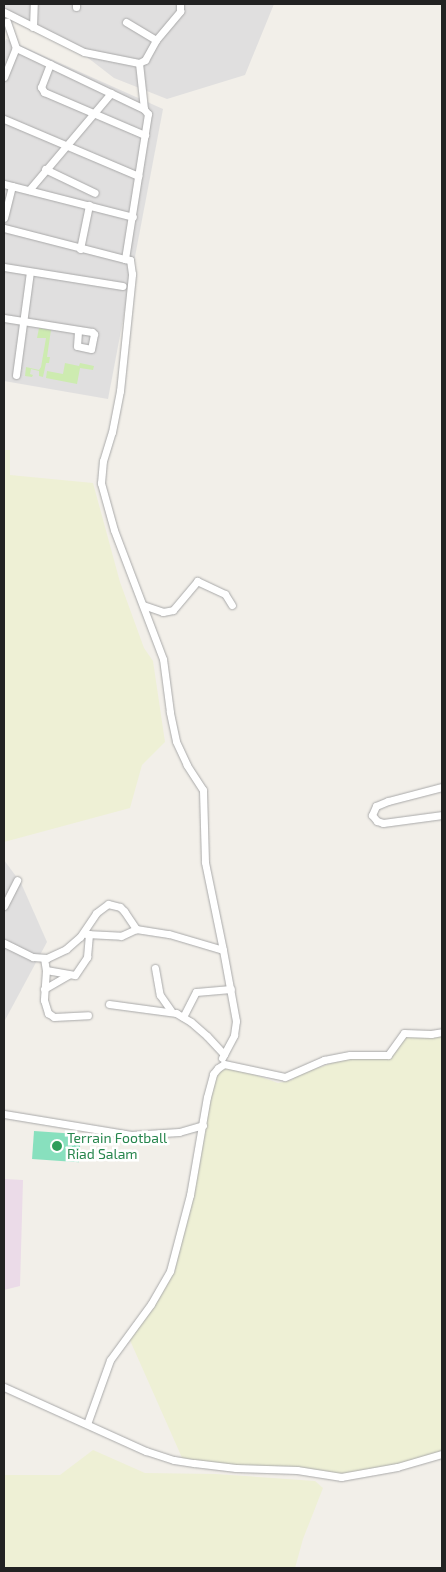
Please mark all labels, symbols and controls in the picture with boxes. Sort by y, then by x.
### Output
place label: Terrain Football Riad Salam [67,1130,167,1162]
marker: Terrain Football Riad Salam [51,1140,63,1152]

